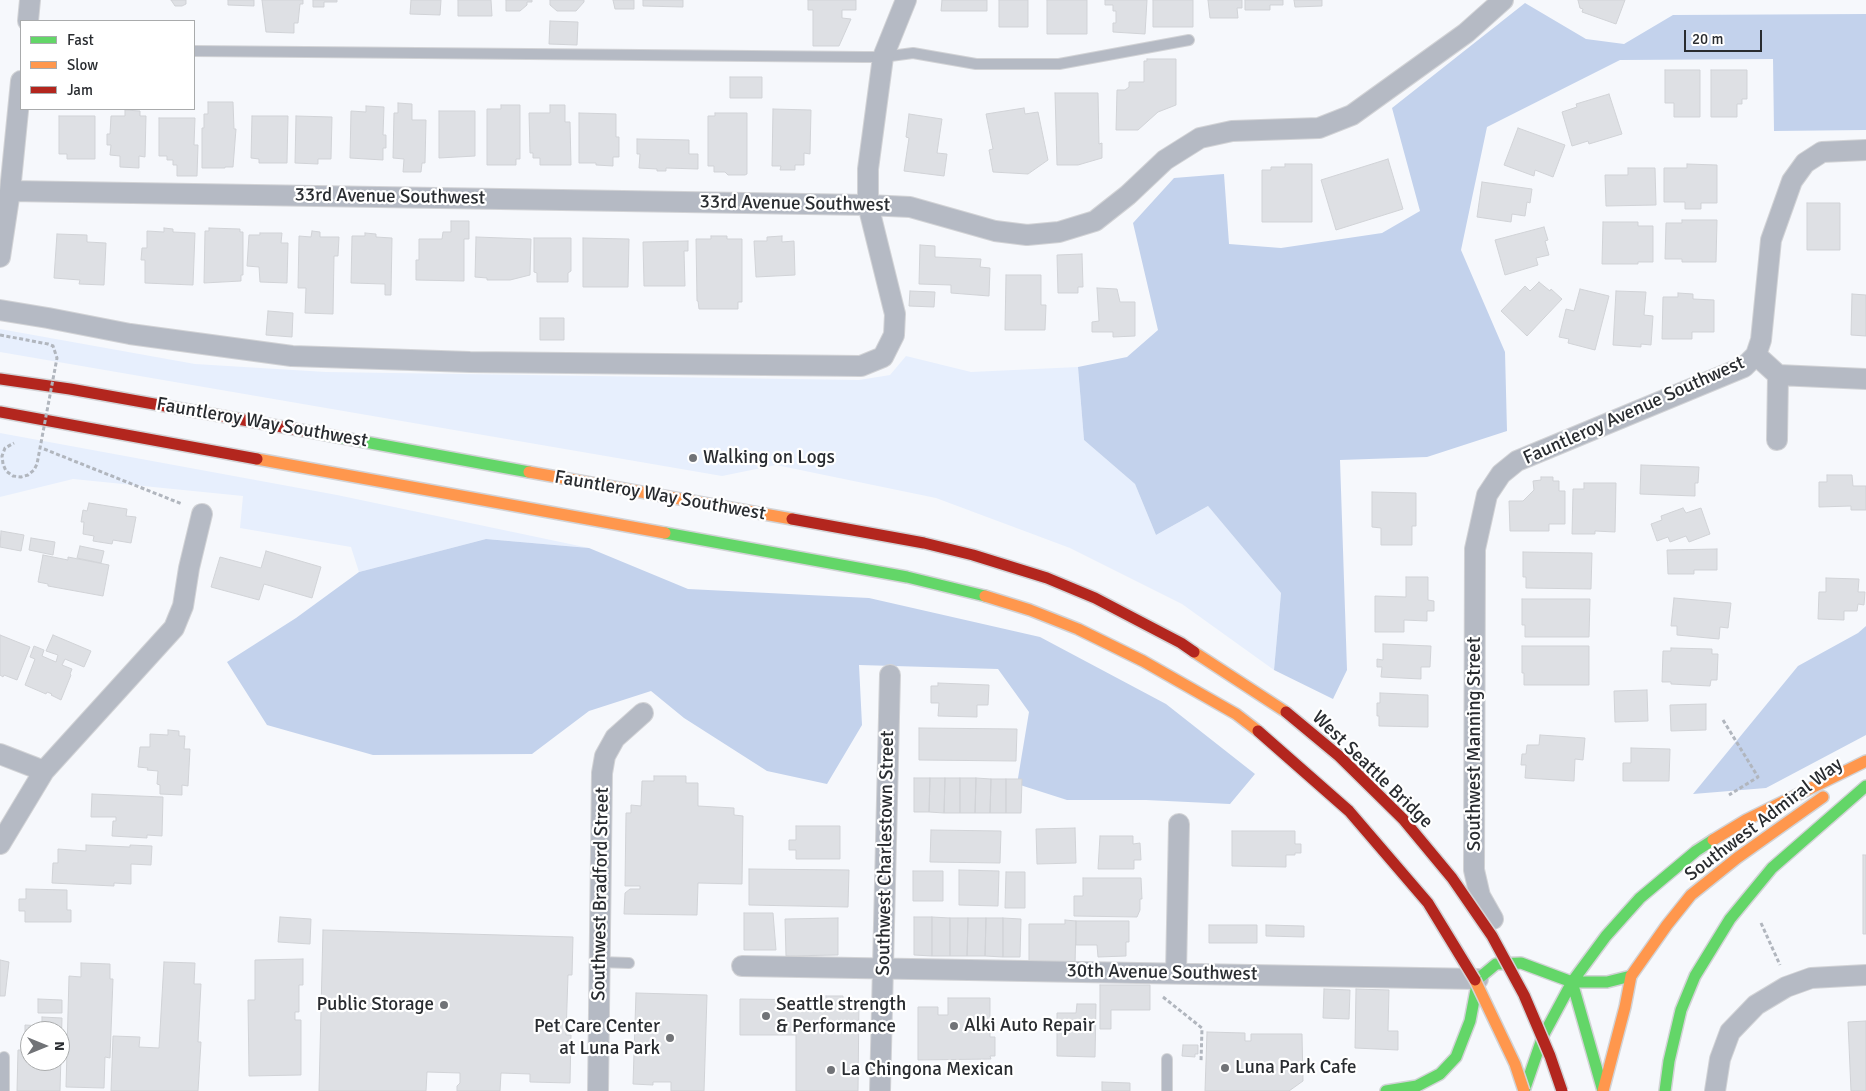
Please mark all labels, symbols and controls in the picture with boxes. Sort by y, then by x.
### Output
legend [20,20,195,110]
scale bar [1686,20,1764,52]
text: 20 m [1692,30,1723,48]
text: Fast [67,31,94,49]
text: Slow [67,56,98,74]
text: Jam [67,81,93,99]
street label: 33rd Avenue Southwest [294,184,486,210]
street label: 33rd Avenue Southwest [699,191,891,217]
street label: Fauntleroy Avenue Southwest [1520,352,1748,470]
street label: Fauntleroy Way Southwest [155,393,369,453]
place label: Walking on Logs [703,447,835,469]
marker: Walking on Logs [687,452,699,464]
street label: Fauntleroy Way Southwest [553,466,767,526]
street label: Southwest Manning Street [1464,637,1486,851]
street label: West Seattle Bridge [1307,706,1437,834]
street label: Southwest Charlestown Street [872,730,900,976]
street label: Southwest Admiral Way [1681,753,1847,887]
street label: Southwest Bradford Street [588,787,614,1001]
street label: 30th Avenue Southwest [1066,960,1258,986]
place label: Public Storage [316,994,434,1016]
place label: Seattle strength & Performance [776,994,906,1038]
marker: Public Storage [438,999,450,1011]
marker: Seattle strength & Performance [760,1010,772,1022]
place label: Alki Auto Repair [964,1015,1095,1037]
place label: Pet Care Center at Luna Park [534,1016,660,1060]
marker: Alki Auto Repair [948,1020,960,1032]
north arrow [20,1021,70,1071]
marker: Pet Care Center at Luna Park [664,1032,676,1044]
text: N [51,1041,68,1051]
place label: Luna Park Cafe [1235,1057,1356,1079]
place label: La Chingona Mexican [841,1059,1014,1081]
marker: Luna Park Cafe [1219,1062,1231,1074]
marker: La Chingona Mexican [825,1064,837,1076]

